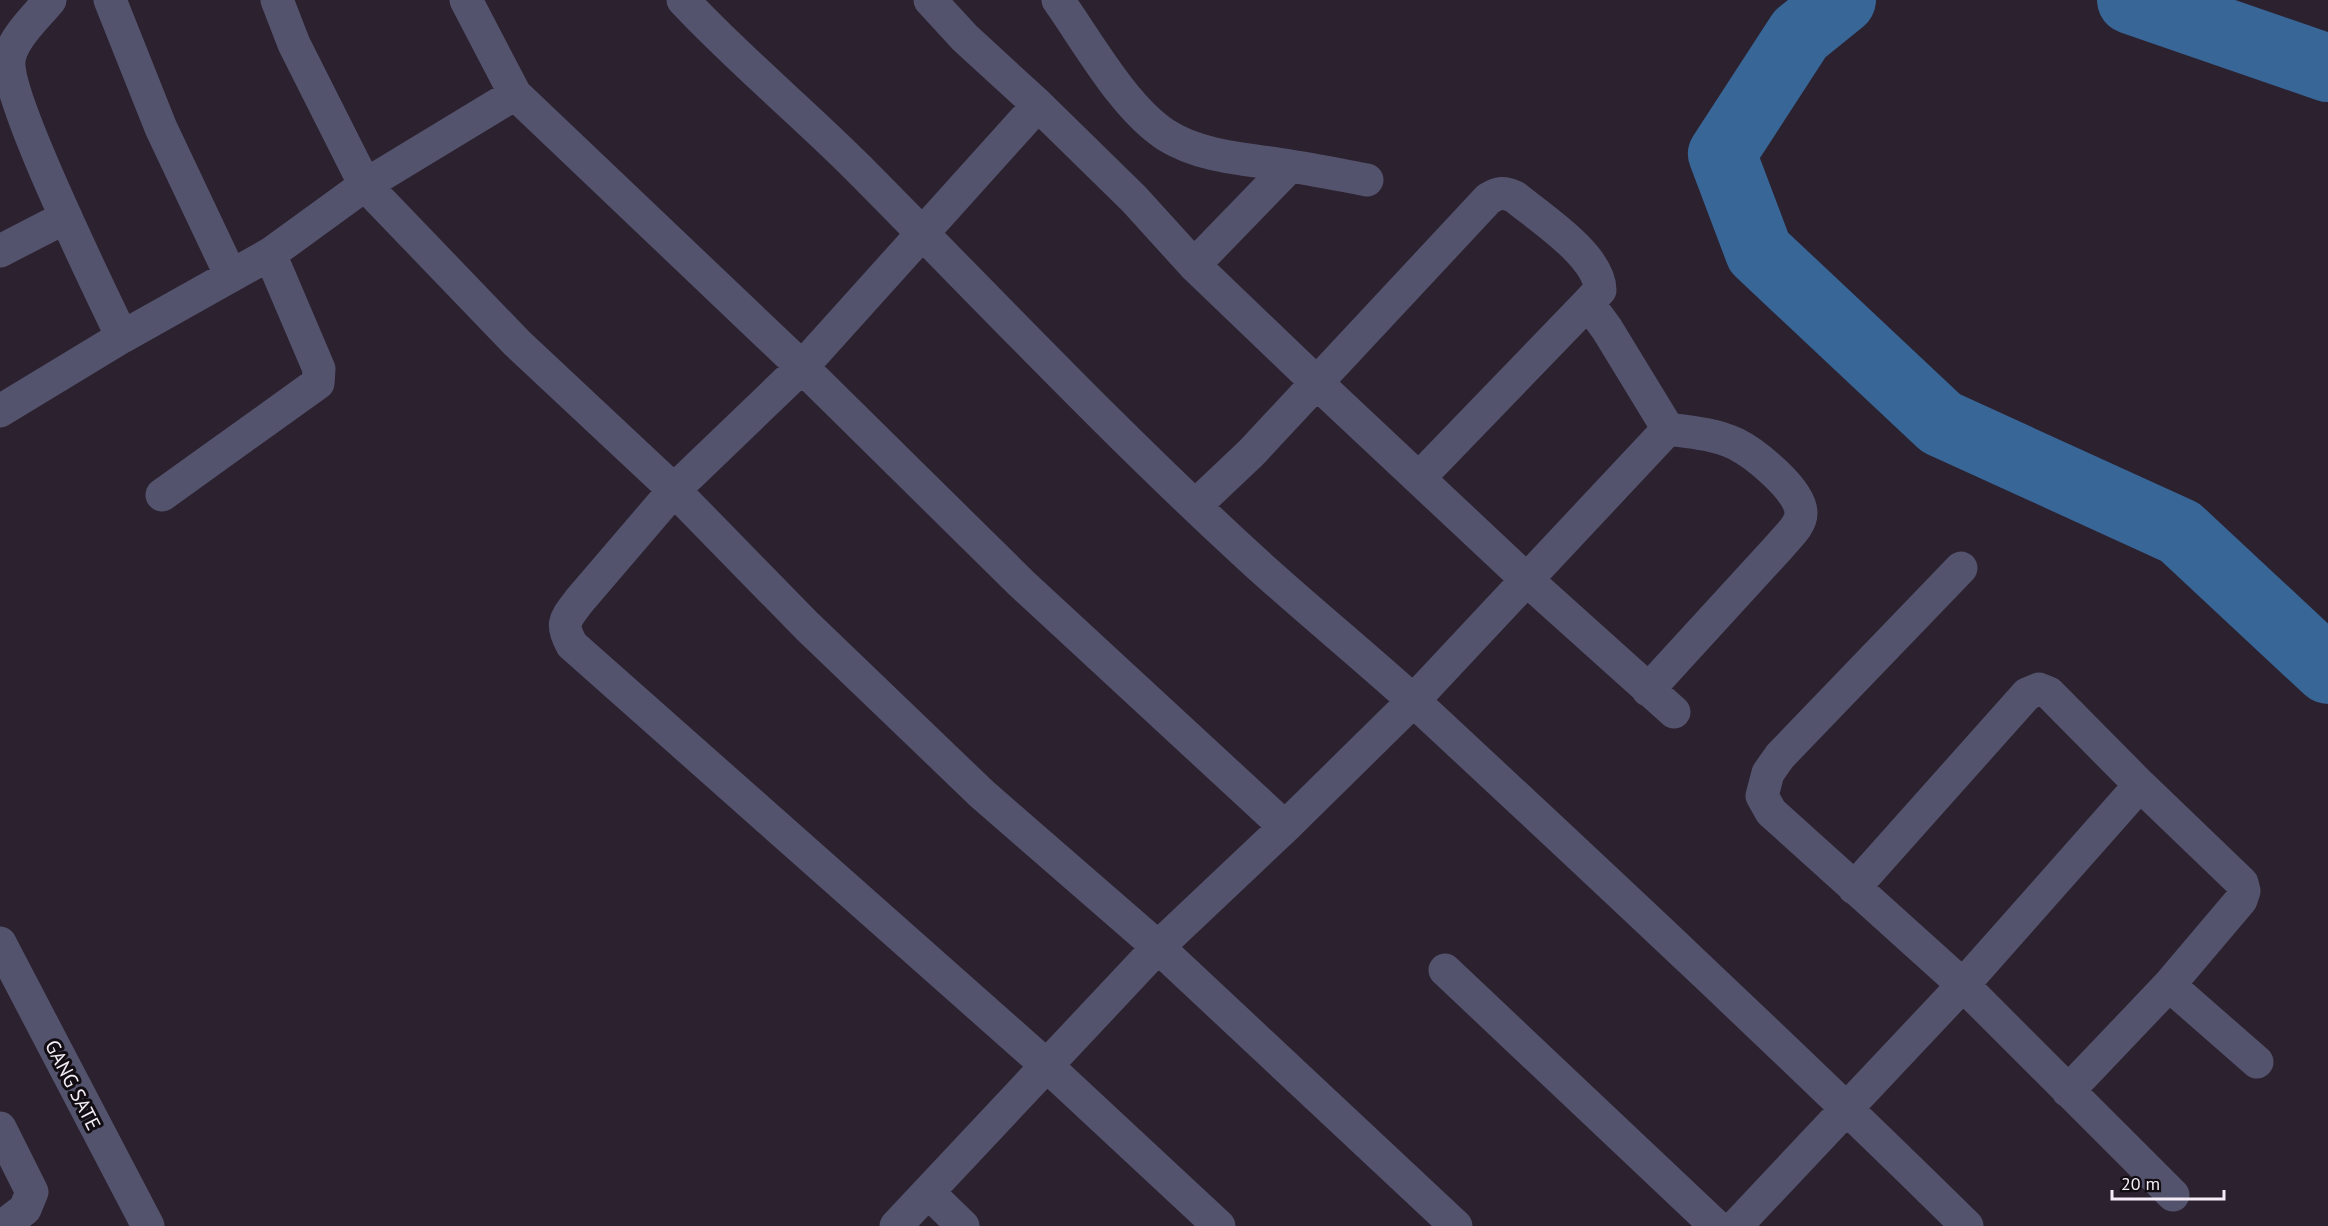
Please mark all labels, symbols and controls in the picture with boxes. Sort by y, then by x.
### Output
street label: GANG SATE [39,1036,107,1134]
scale bar [2112,1163,2224,1201]
text: 20 m [2121,1172,2160,1195]

